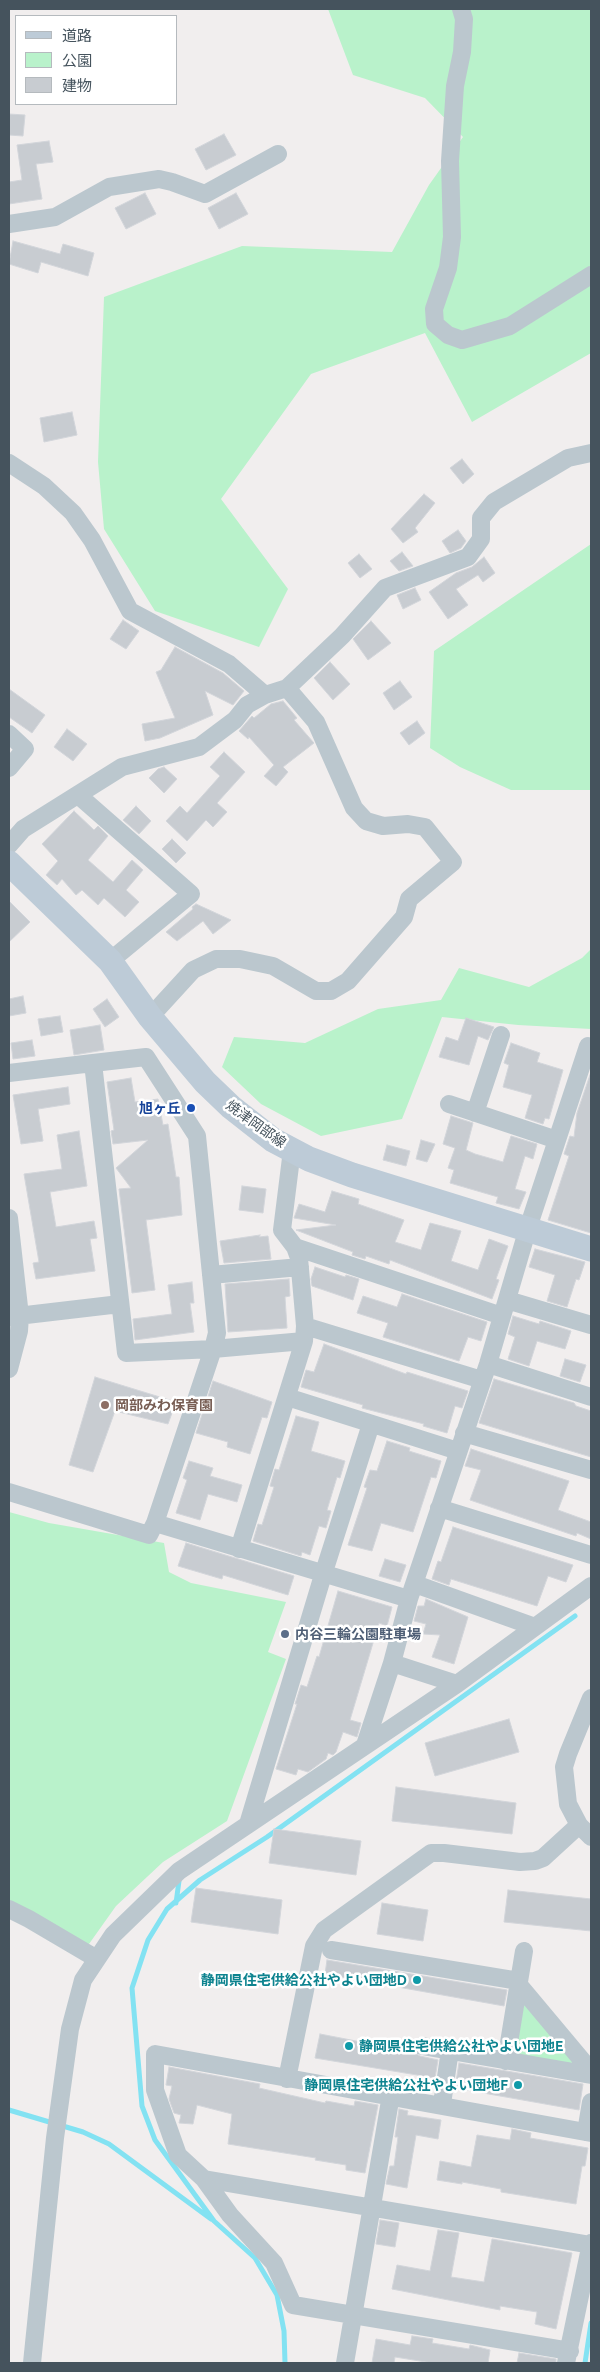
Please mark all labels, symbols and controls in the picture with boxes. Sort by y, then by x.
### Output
legend [15,15,178,105]
text: 道路 [62,27,92,44]
text: 公園 [62,52,92,69]
text: 建物 [62,77,92,94]
street label: 焼津岡部線 [223,1097,289,1151]
place label: 旭ヶ丘 [139,1100,181,1116]
marker: 旭ヶ丘 [185,1102,197,1114]
place label: 岡部みわ保育園 [115,1397,213,1413]
marker: 岡部みわ保育園 [99,1399,111,1411]
place label: 内谷三輪公園駐車場 [295,1626,421,1642]
marker: 内谷三輪公園駐車場 [279,1628,291,1640]
place label: 静岡県住宅供給公社やよい団地D [201,1972,407,1988]
marker: 静岡県住宅供給公社やよい団地D [411,1974,423,1986]
place label: 静岡県住宅供給公社やよい団地E [359,2038,563,2054]
marker: 静岡県住宅供給公社やよい団地E [343,2040,355,2052]
place label: 静岡県住宅供給公社やよい団地F [304,2077,508,2093]
marker: 静岡県住宅供給公社やよい団地F [512,2079,524,2091]

